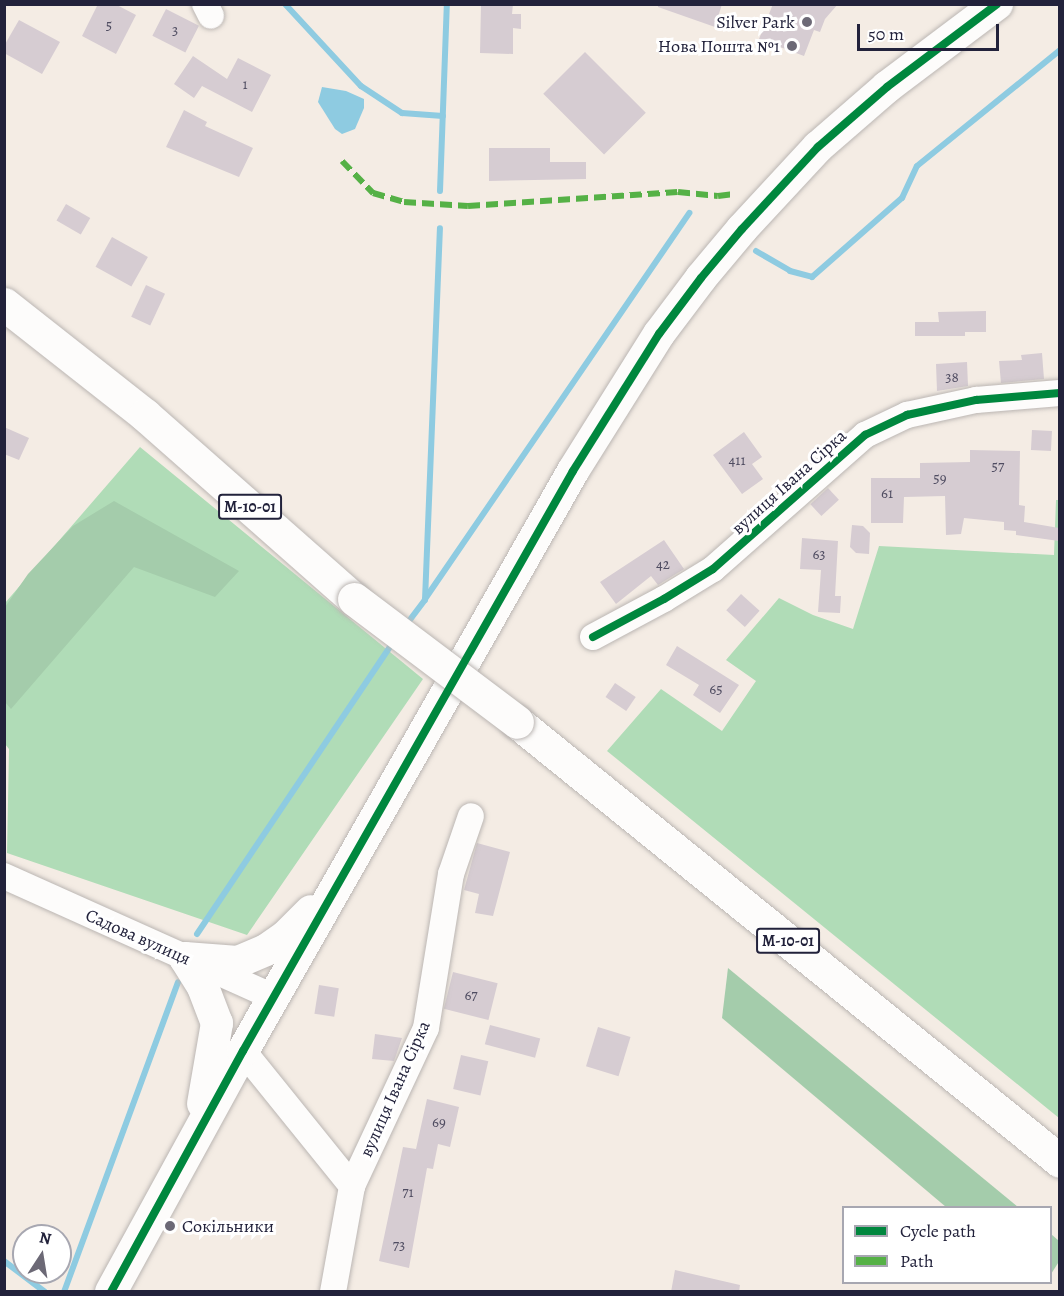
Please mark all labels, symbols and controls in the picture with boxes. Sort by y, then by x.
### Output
place label: Silver Park [716,11,795,33]
scale bar [860,12,1002,50]
marker: Silver Park [800,15,814,29]
house number: 5 [106,17,112,35]
house number: 3 [172,22,178,40]
text: 50 m [868,22,904,46]
place label: Нова Пошта №1 [658,35,780,57]
marker: Нова Пошта №1 [785,39,799,53]
house number: 1 [242,76,248,94]
house number: 38 [945,369,959,387]
street label: вулиця Івана Сірка [727,425,851,539]
house number: 411 [728,452,746,470]
house number: 57 [992,458,1004,476]
house number: 59 [933,470,947,488]
house number: 61 [881,485,893,503]
road number: М-10-01 [217,494,283,520]
house number: 63 [812,546,826,564]
house number: 42 [656,556,670,574]
house number: 65 [709,681,723,699]
street label: Садова вулиця [82,904,194,970]
road number: М-10-01 [755,928,821,954]
house number: 67 [464,987,478,1005]
street label: вулиця Івана Сірка [355,1018,435,1160]
house number: 69 [432,1114,446,1132]
house number: 71 [402,1184,414,1202]
legend [842,1206,1052,1284]
place label: Сокільники [182,1215,274,1237]
marker: Сокільники [163,1219,177,1233]
text: Cycle path [900,1219,976,1243]
north arrow [12,1224,72,1284]
text: N [37,1226,53,1250]
house number: 73 [393,1237,405,1255]
text: Path [900,1249,934,1273]

